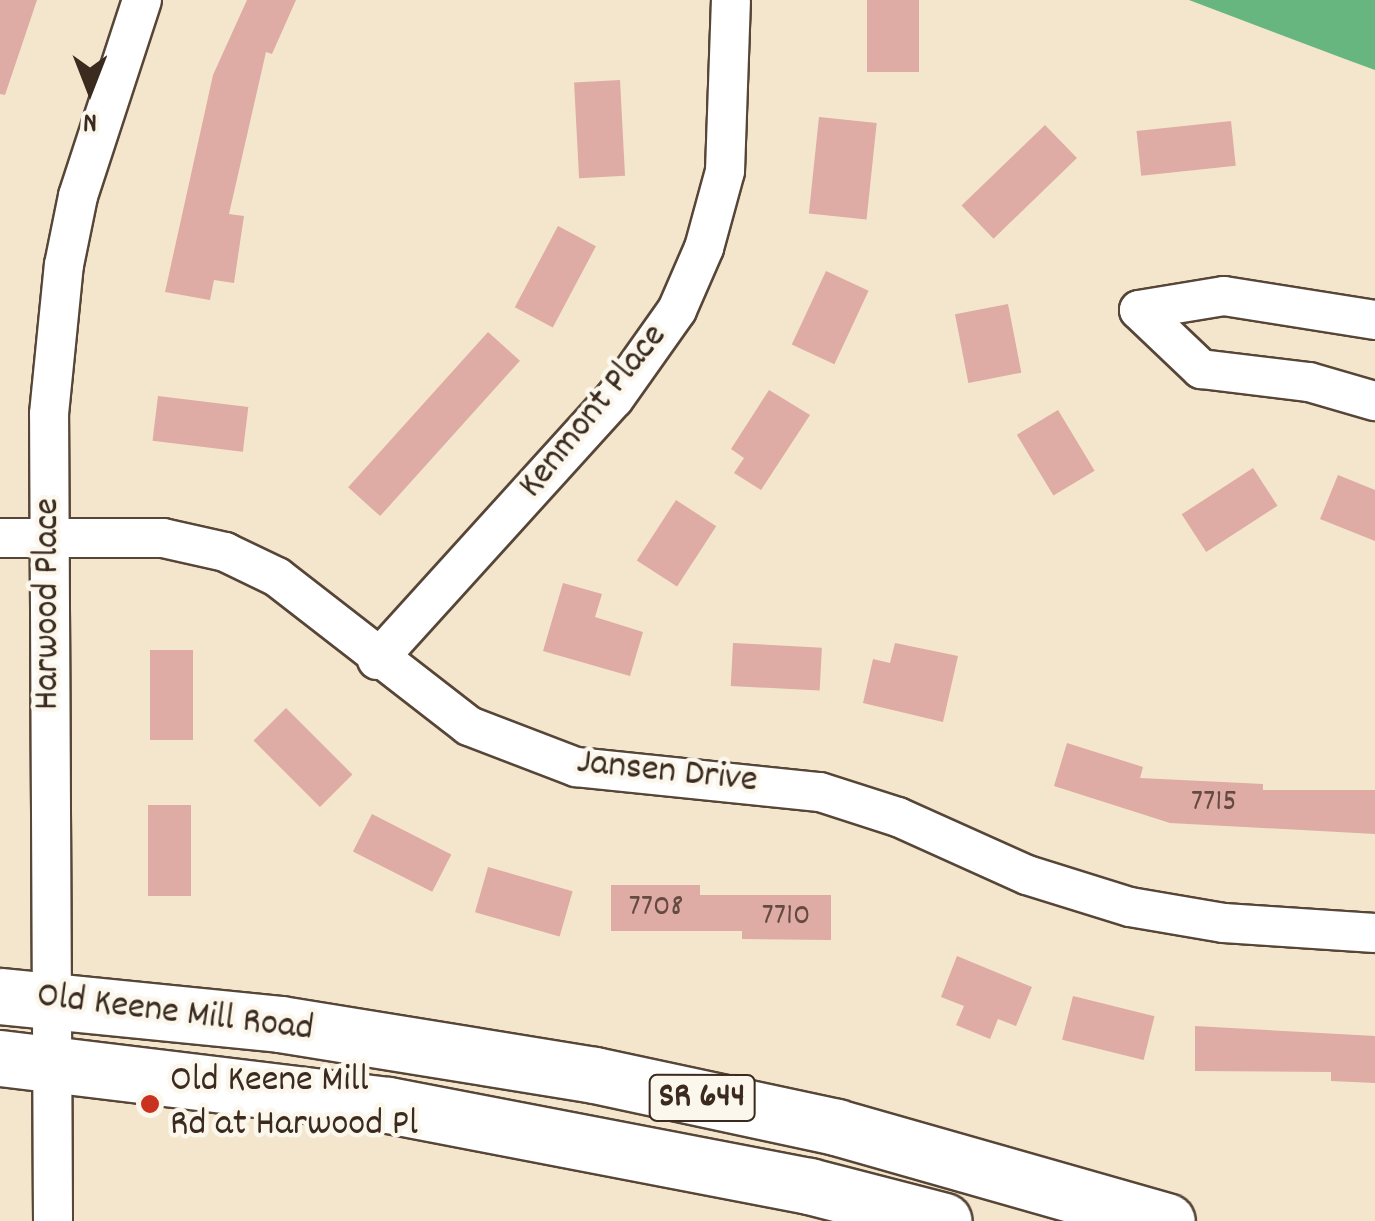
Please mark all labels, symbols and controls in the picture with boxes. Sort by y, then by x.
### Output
north arrow [40,40,140,140]
text: N [83,100,97,140]
street label: Kenmont Place [510,316,678,508]
street label: Harwood Place [26,498,72,710]
street label: Jansen Drive [574,741,760,805]
house number: 7715 [1191,784,1237,822]
house number: 7708 [629,889,683,927]
house number: 7710 [762,898,810,936]
street label: Old Keene Mill Road [34,974,316,1054]
place label: Old Keene Mill Rd at Harwood Pl [170,1059,418,1148]
road number: SR 644 [647,1068,757,1128]
marker: Old Keene Mill Rd at Harwood Pl [139,1093,161,1115]

